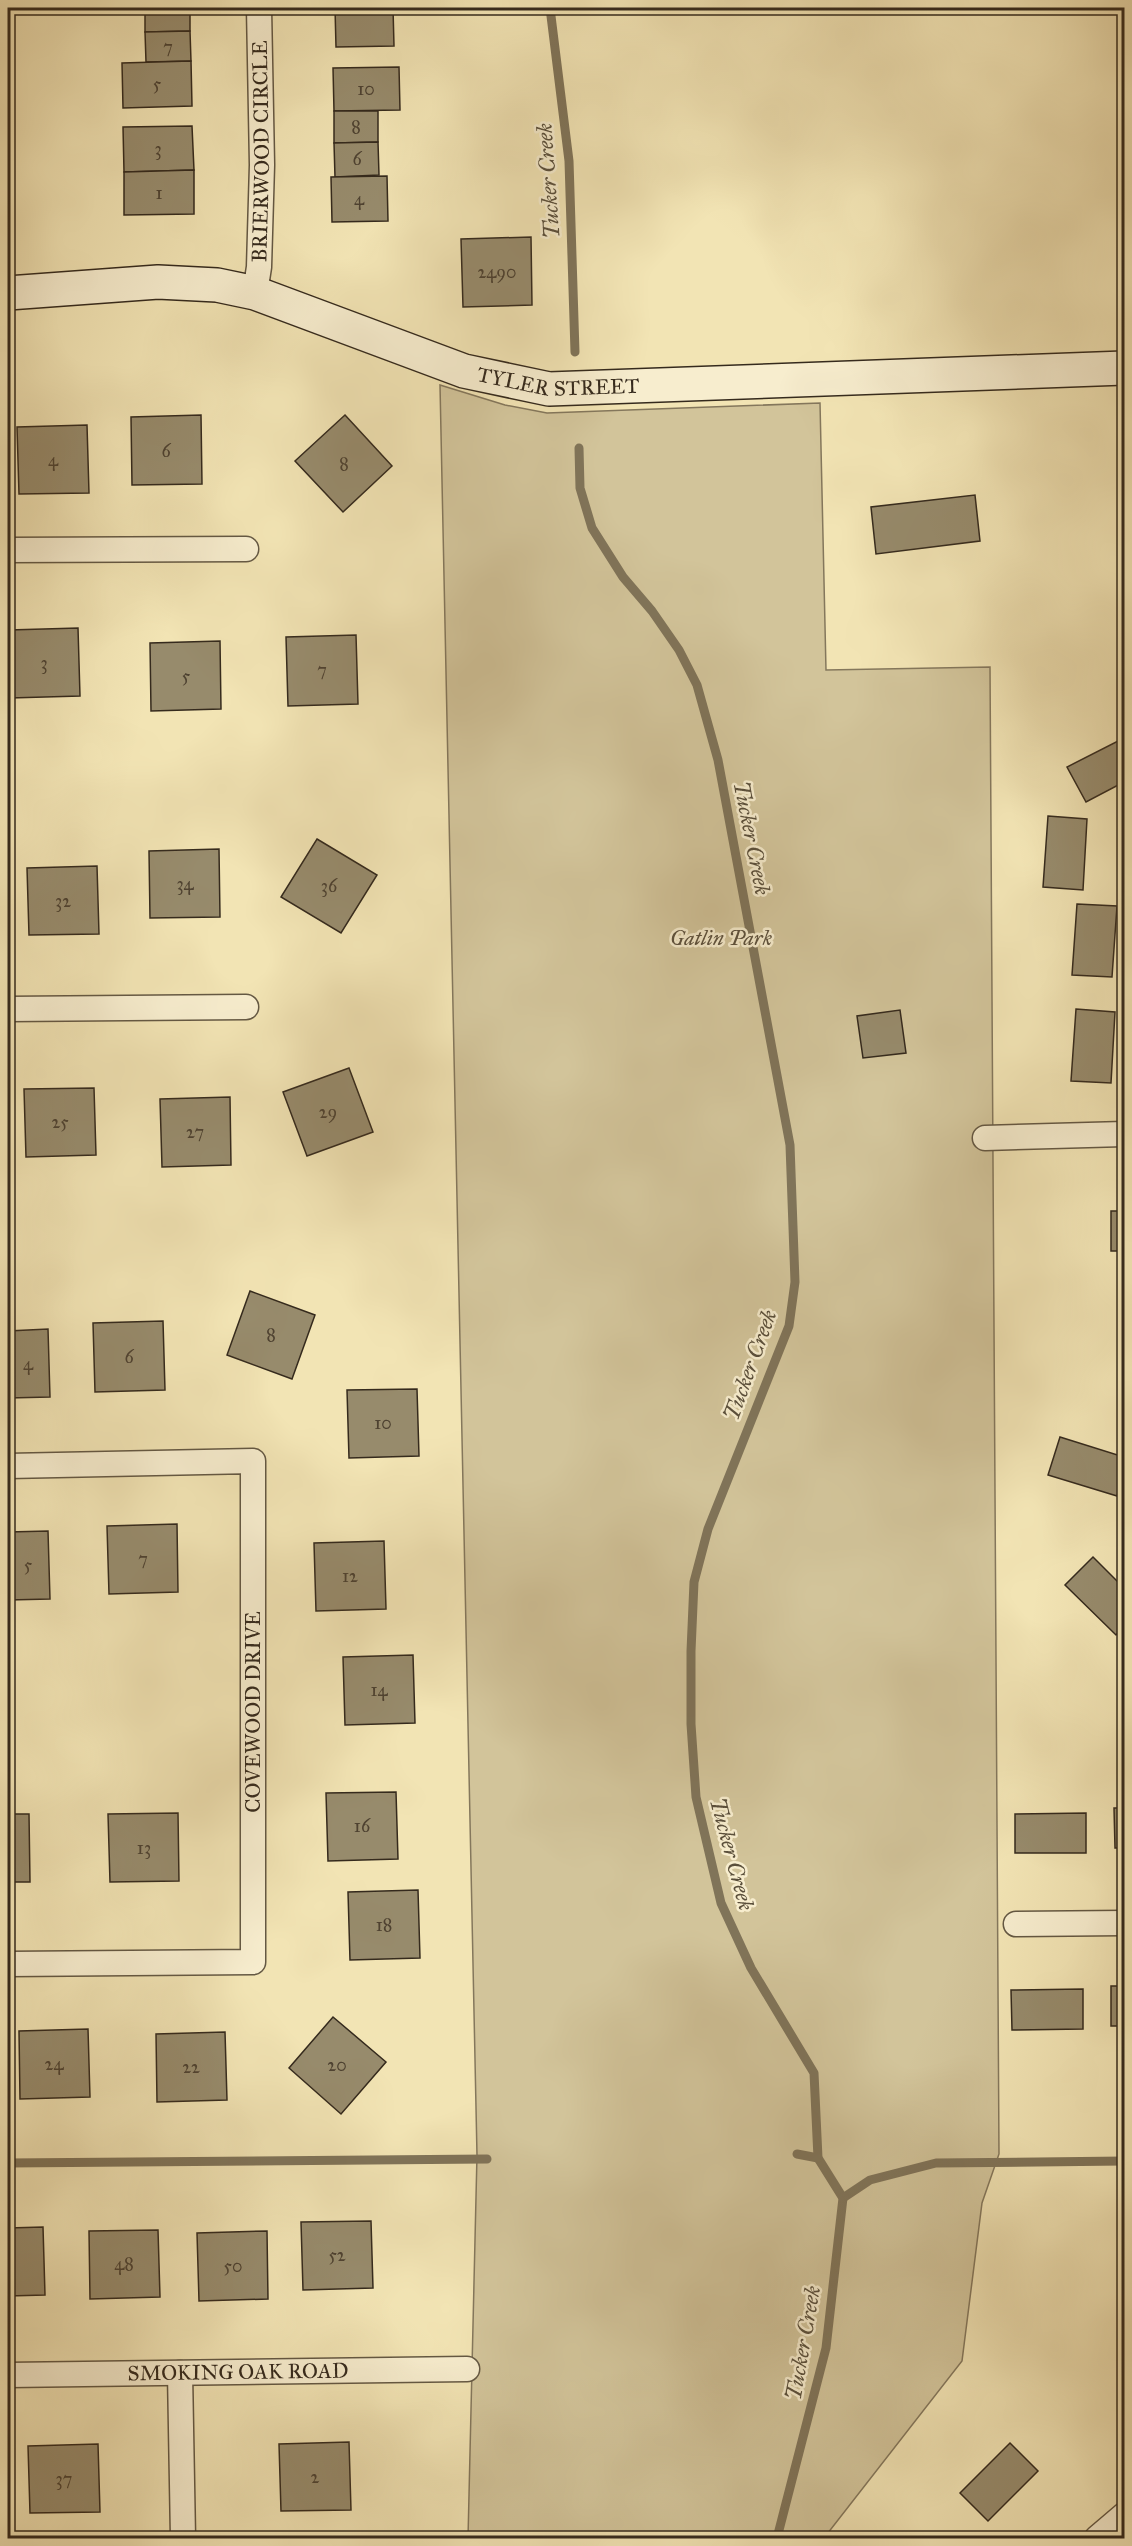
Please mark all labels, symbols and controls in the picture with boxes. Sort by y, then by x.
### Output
house number: 7 [163,36,173,58]
street label: BRIERWOOD CIRCLE [246,40,275,263]
house number: 5 [153,73,162,95]
house number: 10 [357,78,375,100]
house number: 8 [351,116,361,138]
water label: Tucker Creek [530,122,565,240]
house number: 3 [154,138,162,160]
house number: 6 [352,148,362,170]
house number: 1 [155,182,163,204]
house number: 4 [354,188,365,210]
house number: 2490 [477,261,517,283]
street label: TYLER STREET [475,361,640,402]
house number: 6 [161,440,171,462]
house number: 4 [48,449,59,471]
house number: 8 [339,453,349,475]
house number: 3 [40,652,48,674]
house number: 7 [317,659,327,681]
house number: 5 [182,665,191,687]
water label: Tucker Creek [728,779,776,898]
house number: 34 [176,873,195,895]
house number: 36 [321,875,338,897]
house number: 32 [55,890,71,912]
park label: Gatlin Park [670,925,773,951]
house number: 29 [319,1101,337,1123]
house number: 25 [51,1111,69,1133]
house number: 27 [186,1121,204,1143]
water label: Tucker Creek [718,1306,783,1424]
house number: 8 [266,1324,276,1346]
house number: 6 [124,1346,134,1368]
house number: 4 [23,1353,34,1375]
house number: 10 [374,1412,392,1434]
house number: 7 [138,1548,148,1570]
house number: 5 [24,1554,33,1576]
house number: 12 [342,1565,358,1587]
street label: COVEWOOD DRIVE [240,1611,266,1813]
house number: 14 [370,1679,389,1701]
water label: Tucker Creek [704,1795,760,1914]
house number: 16 [354,1815,371,1837]
house number: 13 [137,1837,151,1859]
house number: 18 [376,1914,392,1936]
house number: 24 [45,2053,64,2075]
house number: 20 [327,2054,347,2076]
house number: 22 [182,2056,200,2078]
house number: 52 [328,2244,346,2266]
house number: 48 [114,2253,134,2275]
house number: 50 [224,2255,242,2277]
water label: Tucker Creek [780,2284,826,2402]
street label: SMOKING OAK ROAD [127,2358,349,2386]
house number: 2 [311,2466,320,2488]
house number: 37 [56,2468,72,2490]

